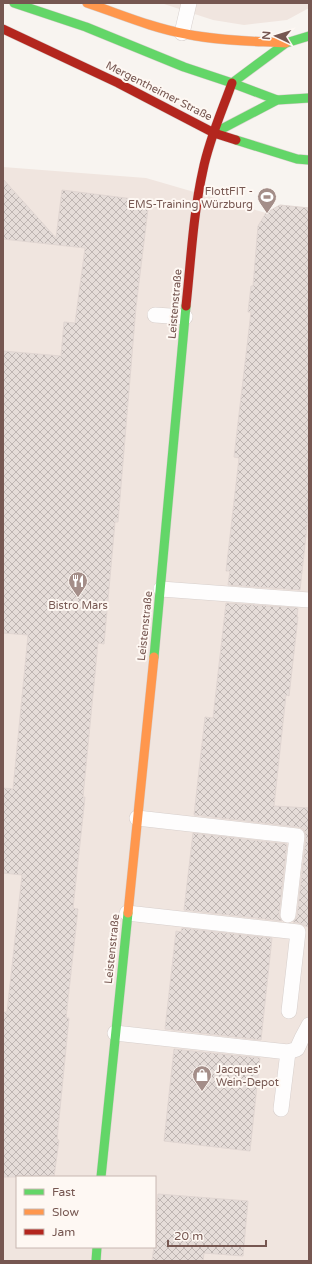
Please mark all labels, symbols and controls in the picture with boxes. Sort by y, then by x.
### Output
north arrow [256,16,296,56]
text: N [260,30,273,40]
street label: Mergentheimer Straße [104,58,214,124]
place label: FlottFIT - EMS-Training Würzburg [128,185,253,211]
sports icon: FlottFIT - EMS-Training Würzburg [256,186,278,214]
street label: Leistenstraße [165,268,185,340]
restaurant icon: Bistro Mars [67,570,89,598]
street label: Leistenstraße [135,590,155,662]
place label: Bistro Mars [48,599,108,612]
street label: Leistenstraße [102,913,122,985]
place label: Jacques' Wein-Depot [216,1063,279,1089]
shop icon: Jacques' Wein-Depot [191,1064,213,1092]
legend [16,1176,156,1248]
text: Fast [52,1185,76,1199]
text: Slow [52,1205,79,1219]
scale bar [168,1222,266,1248]
text: Jam [52,1225,75,1239]
text: 20 m [174,1229,203,1243]

